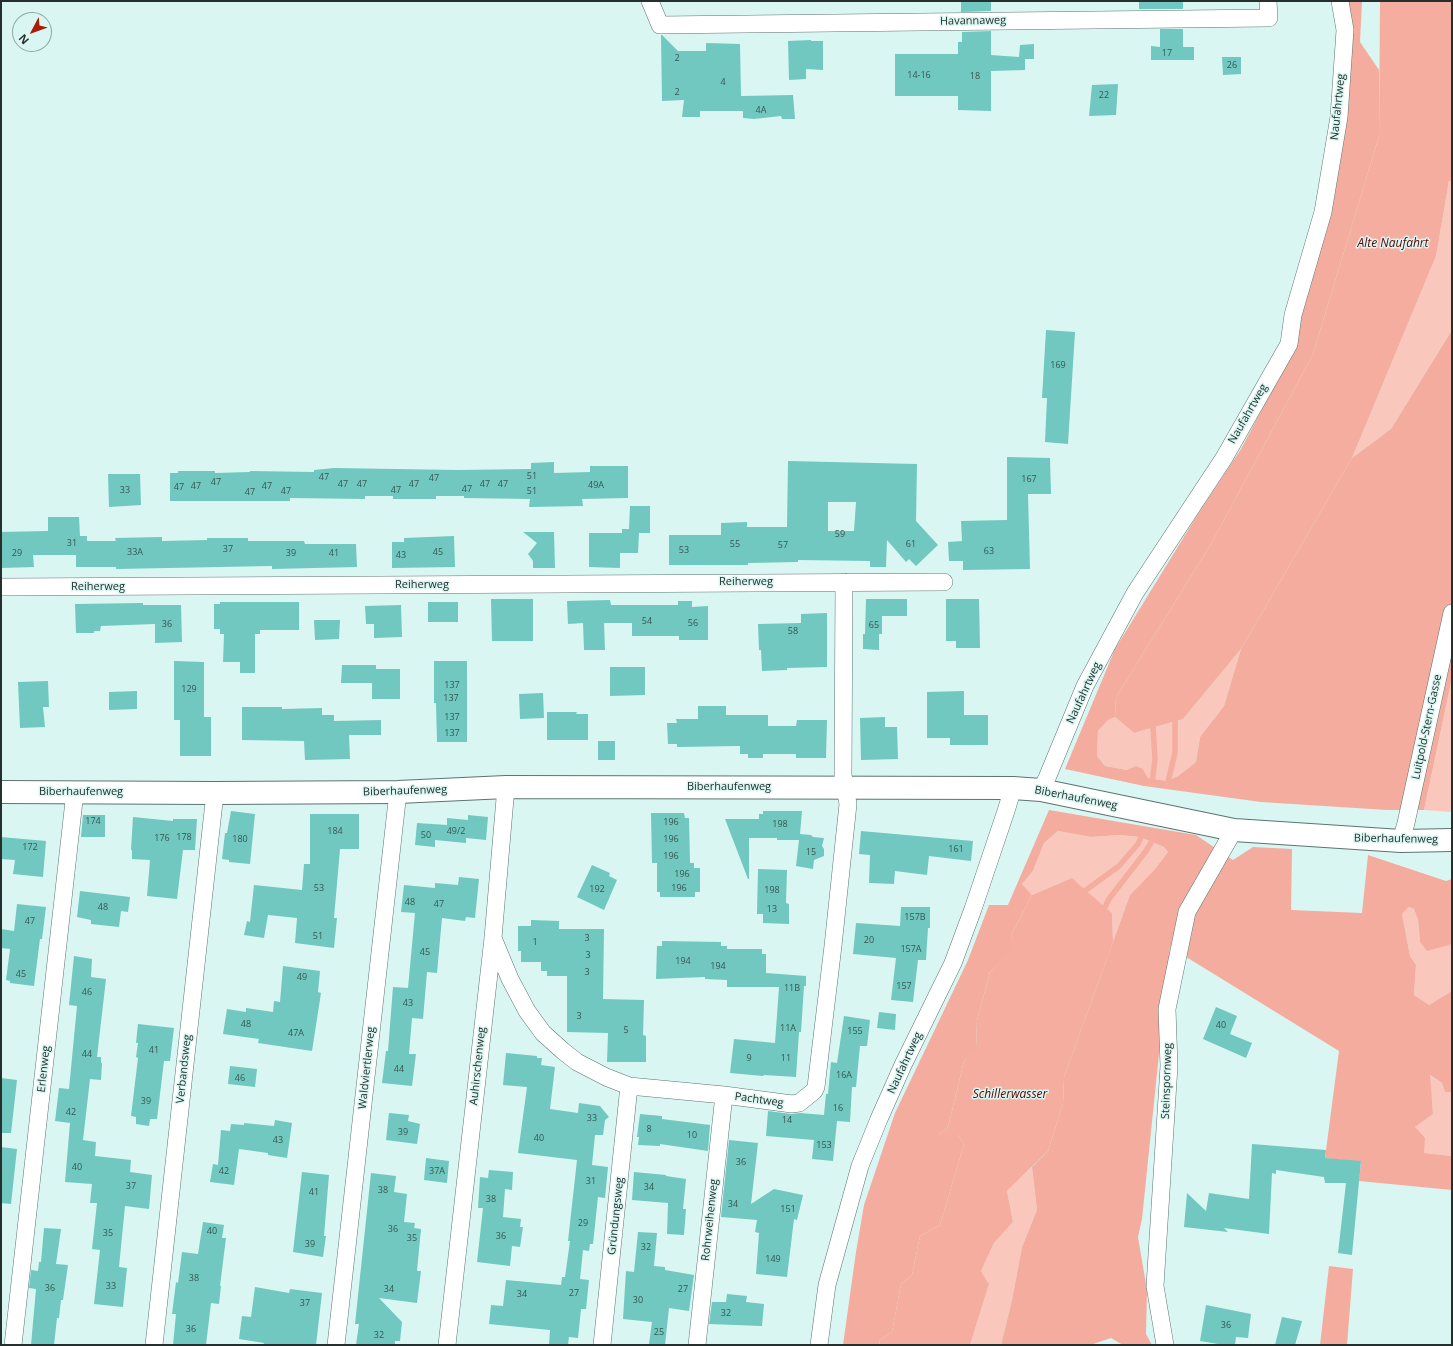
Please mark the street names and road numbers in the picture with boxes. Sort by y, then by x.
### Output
street label: Havannaweg [940,14,1006,28]
street label: Naufahrtweg [1328,73,1348,141]
street label: Naufahrtweg [1226,382,1270,446]
street label: Reiherweg [719,575,773,589]
street label: Reiherweg [395,578,449,592]
street label: Reiherweg [71,580,125,594]
street label: Naufahrtweg [1064,660,1104,726]
street label: Luitpold-Stern-Gasse [1409,673,1445,781]
street label: Biberhaufenweg [687,780,771,794]
street label: Biberhaufenweg [363,783,447,799]
street label: Biberhaufenweg [1033,783,1119,813]
street label: Biberhaufenweg [39,785,123,799]
street label: Biberhaufenweg [1354,832,1438,846]
street label: Waldviertlerweg [356,1026,378,1110]
street label: Auhirschenweg [467,1026,489,1106]
street label: Naufahrtweg [885,1030,925,1096]
street label: Verbandsweg [174,1034,194,1104]
street label: Steinspornweg [1159,1043,1175,1119]
street label: Erlenweg [35,1045,53,1093]
street label: Pachtweg [734,1090,784,1110]
street label: Gründungsweg [605,1176,627,1256]
street label: Rohrweihenweg [699,1178,721,1262]

